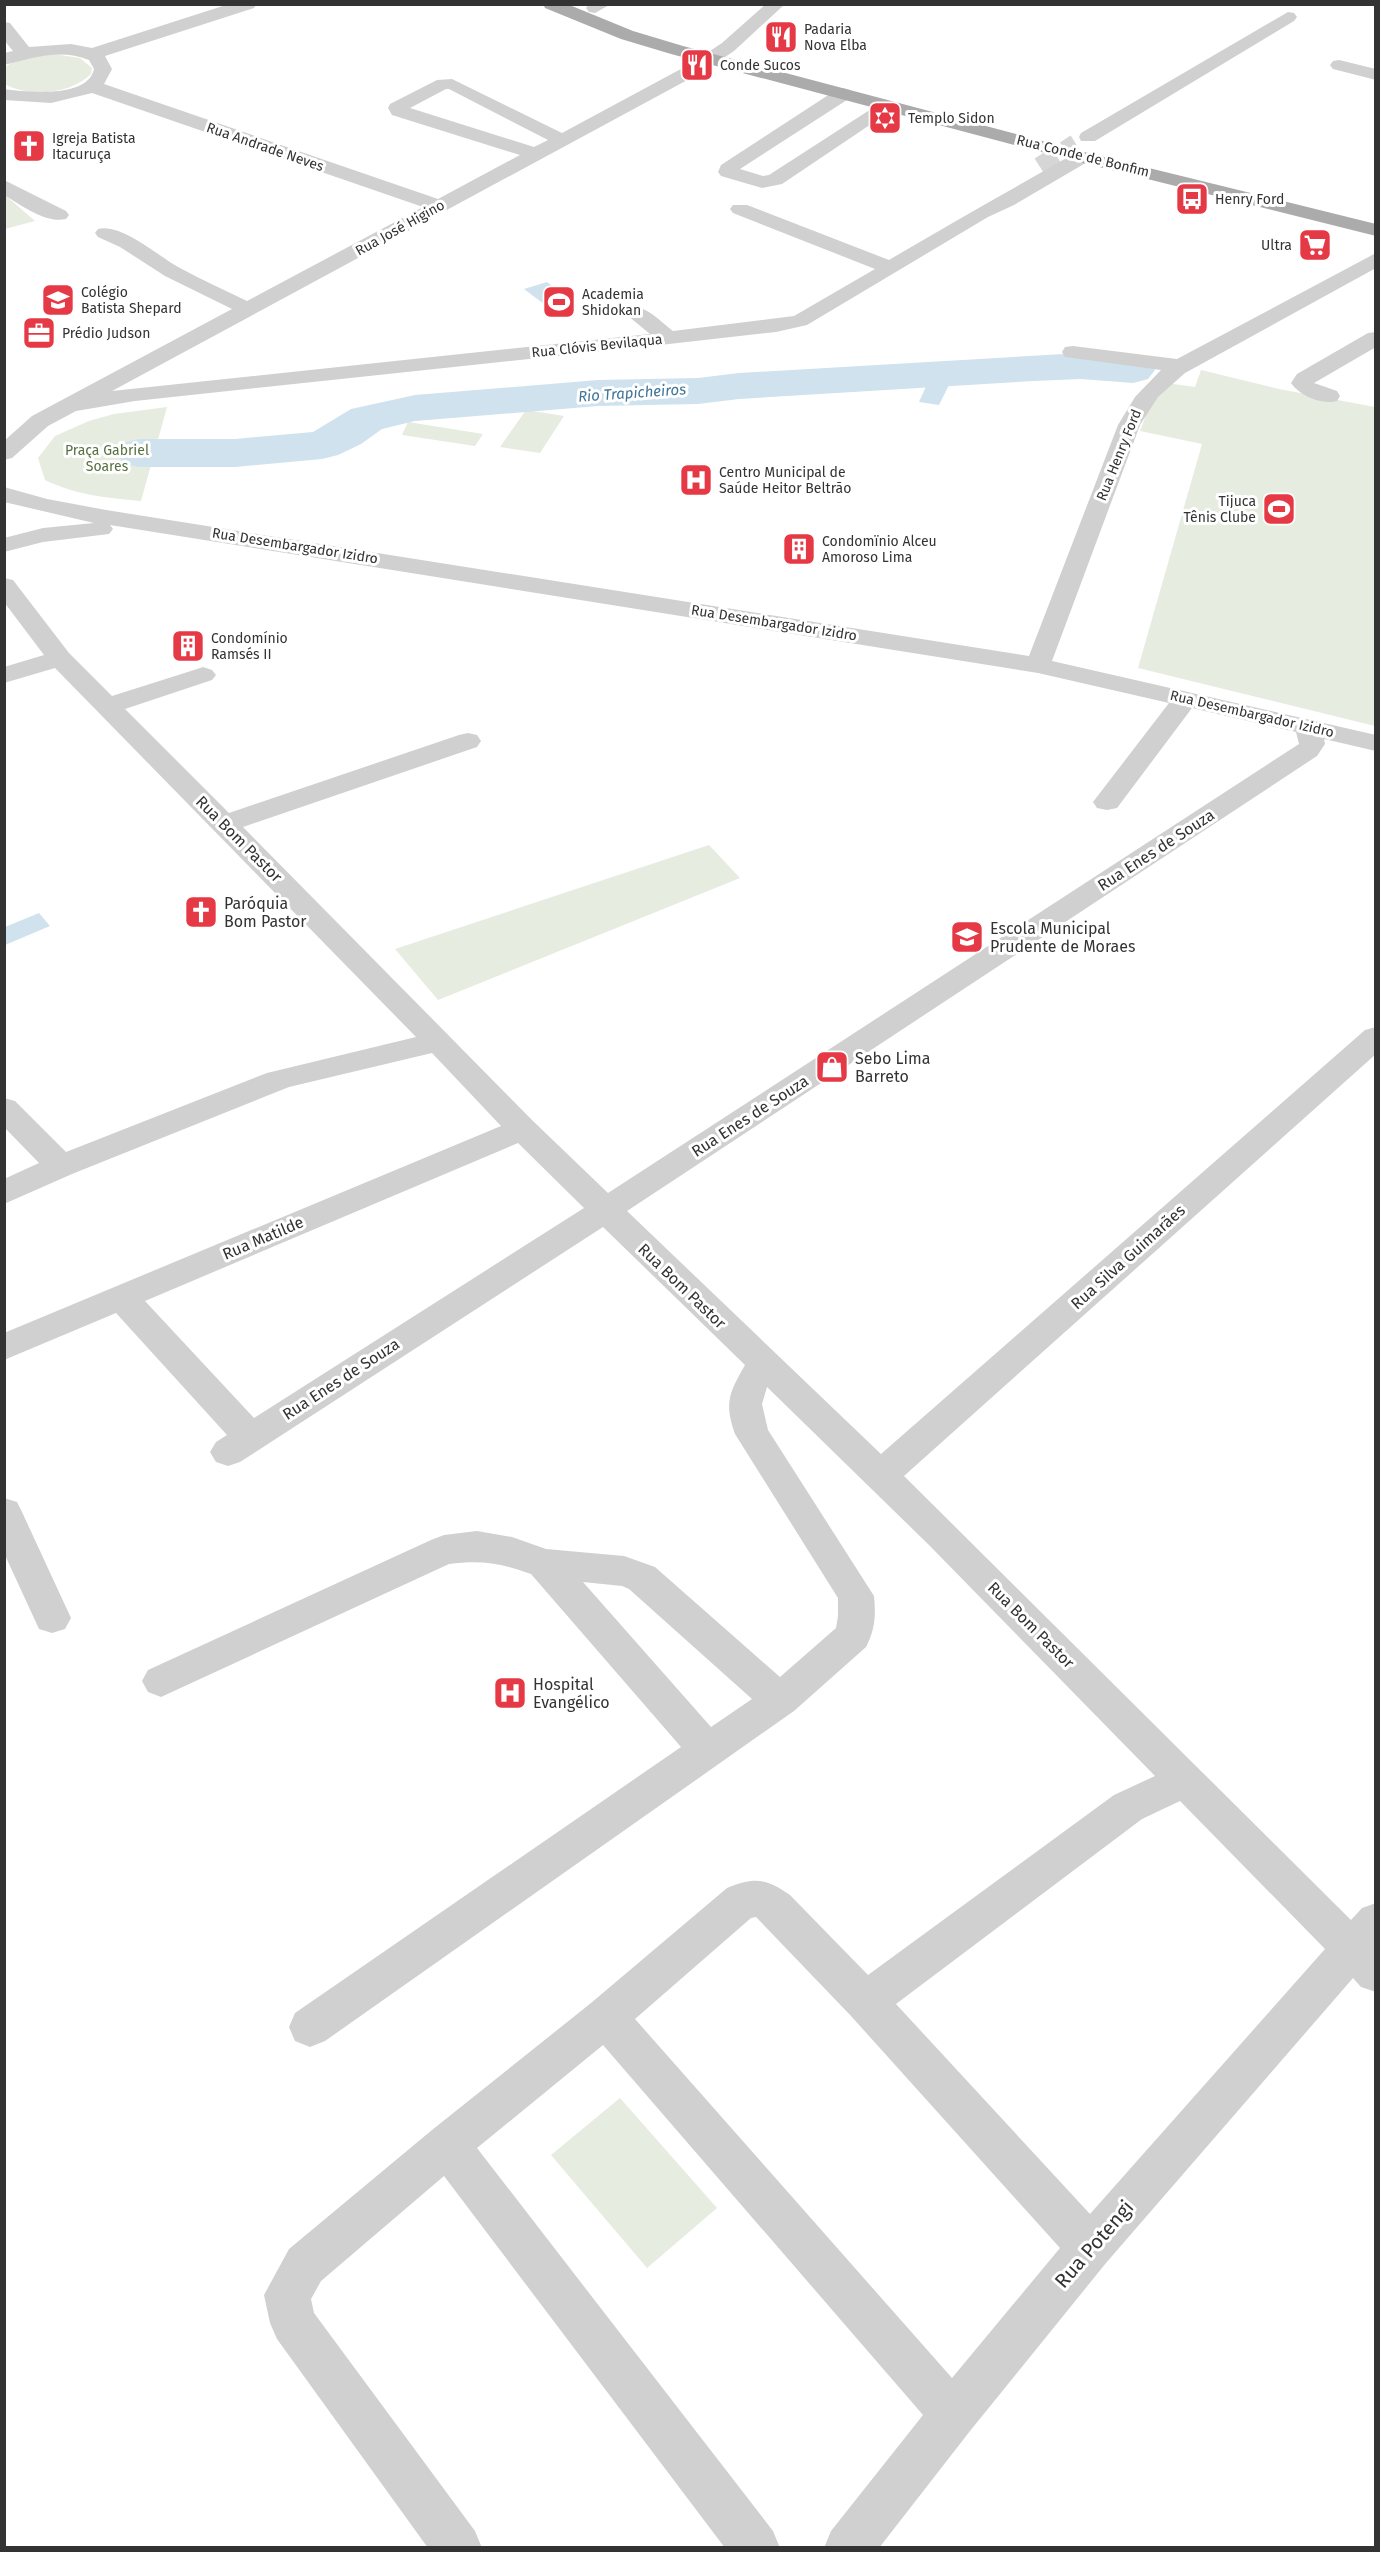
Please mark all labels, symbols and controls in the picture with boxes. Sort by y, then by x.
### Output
restaurant icon: Padaria Nova Elba [763,19,799,55]
place label: Padaria Nova Elba [804,21,867,54]
restaurant icon: Conde Sucos [679,47,715,83]
place label: Conde Sucos [720,57,801,74]
synagogue icon: Templo Sidon [867,100,903,136]
place label: Templo Sidon [908,110,995,127]
street label: Rua Andrade Neves [204,119,326,175]
church icon: Igreja Batista Itacuruça [11,128,47,164]
place label: Igreja Batista Itacuruça [52,130,136,163]
street label: Rua Conde de Bonfim [1015,131,1151,181]
bus stop icon: Henry Ford [1174,181,1210,217]
place label: Henry Ford [1215,191,1284,208]
street label: Rua José Higino [352,196,448,260]
supermarket icon: Ultra [1297,227,1333,263]
place label: Ultra [1261,237,1292,254]
school or university icon: Colégio Batista Shepard [40,282,76,318]
place label: Colégio Batista Shepard [81,284,182,317]
sports icon: Academia Shidokan [541,284,577,320]
place label: Academia Shidokan [582,286,644,319]
office icon: Prédio Judson [21,315,57,351]
place label: Prédio Judson [62,325,150,342]
street label: Rua Clóvis Bevilaqua [531,331,663,361]
water label: Rio Trapicheiros [577,380,687,406]
street label: Rua Henry Ford [1093,407,1145,503]
park label: Praça Gabriel Soares [65,442,149,475]
hospital icon: Centro Municipal de Saúde Heitor Beltrão [678,462,714,498]
place label: Centro Municipal de Saúde Heitor Beltrão [719,464,851,497]
sports icon: Tijuca Tênis Clube [1261,491,1297,527]
place label: Tijuca Tênis Clube [1184,493,1256,526]
street label: Rua Desembargador Izidro [211,524,379,568]
building icon: Condomïnio Alceu Amoroso Lima [781,531,817,567]
place label: Condomïnio Alceu Amoroso Lima [822,533,937,566]
street label: Rua Desembargador Izidro [690,601,858,645]
building icon: Condomínio Ramsés II [170,628,206,664]
place label: Condomínio Ramsés II [211,630,288,663]
street label: Rua Desembargador Izidro [1168,687,1336,741]
street label: Rua Bom Pastor [192,792,287,887]
street label: Rua Enes de Souza [1094,805,1218,895]
church icon: Paróquia Bom Pastor [183,894,219,930]
place label: Paróquia Bom Pastor [224,894,307,931]
school or university icon: Escola Municipal Prudente de Moraes [949,919,985,955]
place label: Escola Municipal Prudente de Moraes [990,919,1135,956]
shop icon: Sebo Lima Barreto [814,1049,850,1085]
place label: Sebo Lima Barreto [855,1049,930,1086]
street label: Rua Enes de Souza [688,1071,812,1161]
street label: Rua Silva Guimarães [1067,1201,1189,1313]
street label: Rua Matilde [220,1212,306,1264]
street label: Rua Bom Pastor [634,1239,730,1333]
street label: Rua Enes de Souza [279,1334,403,1424]
street label: Rua Bom Pastor [984,1578,1079,1673]
hospital icon: Hospital Evangélico [492,1675,528,1711]
place label: Hospital Evangélico [533,1675,610,1712]
street label: Rua Potengi [1049,2195,1139,2293]

